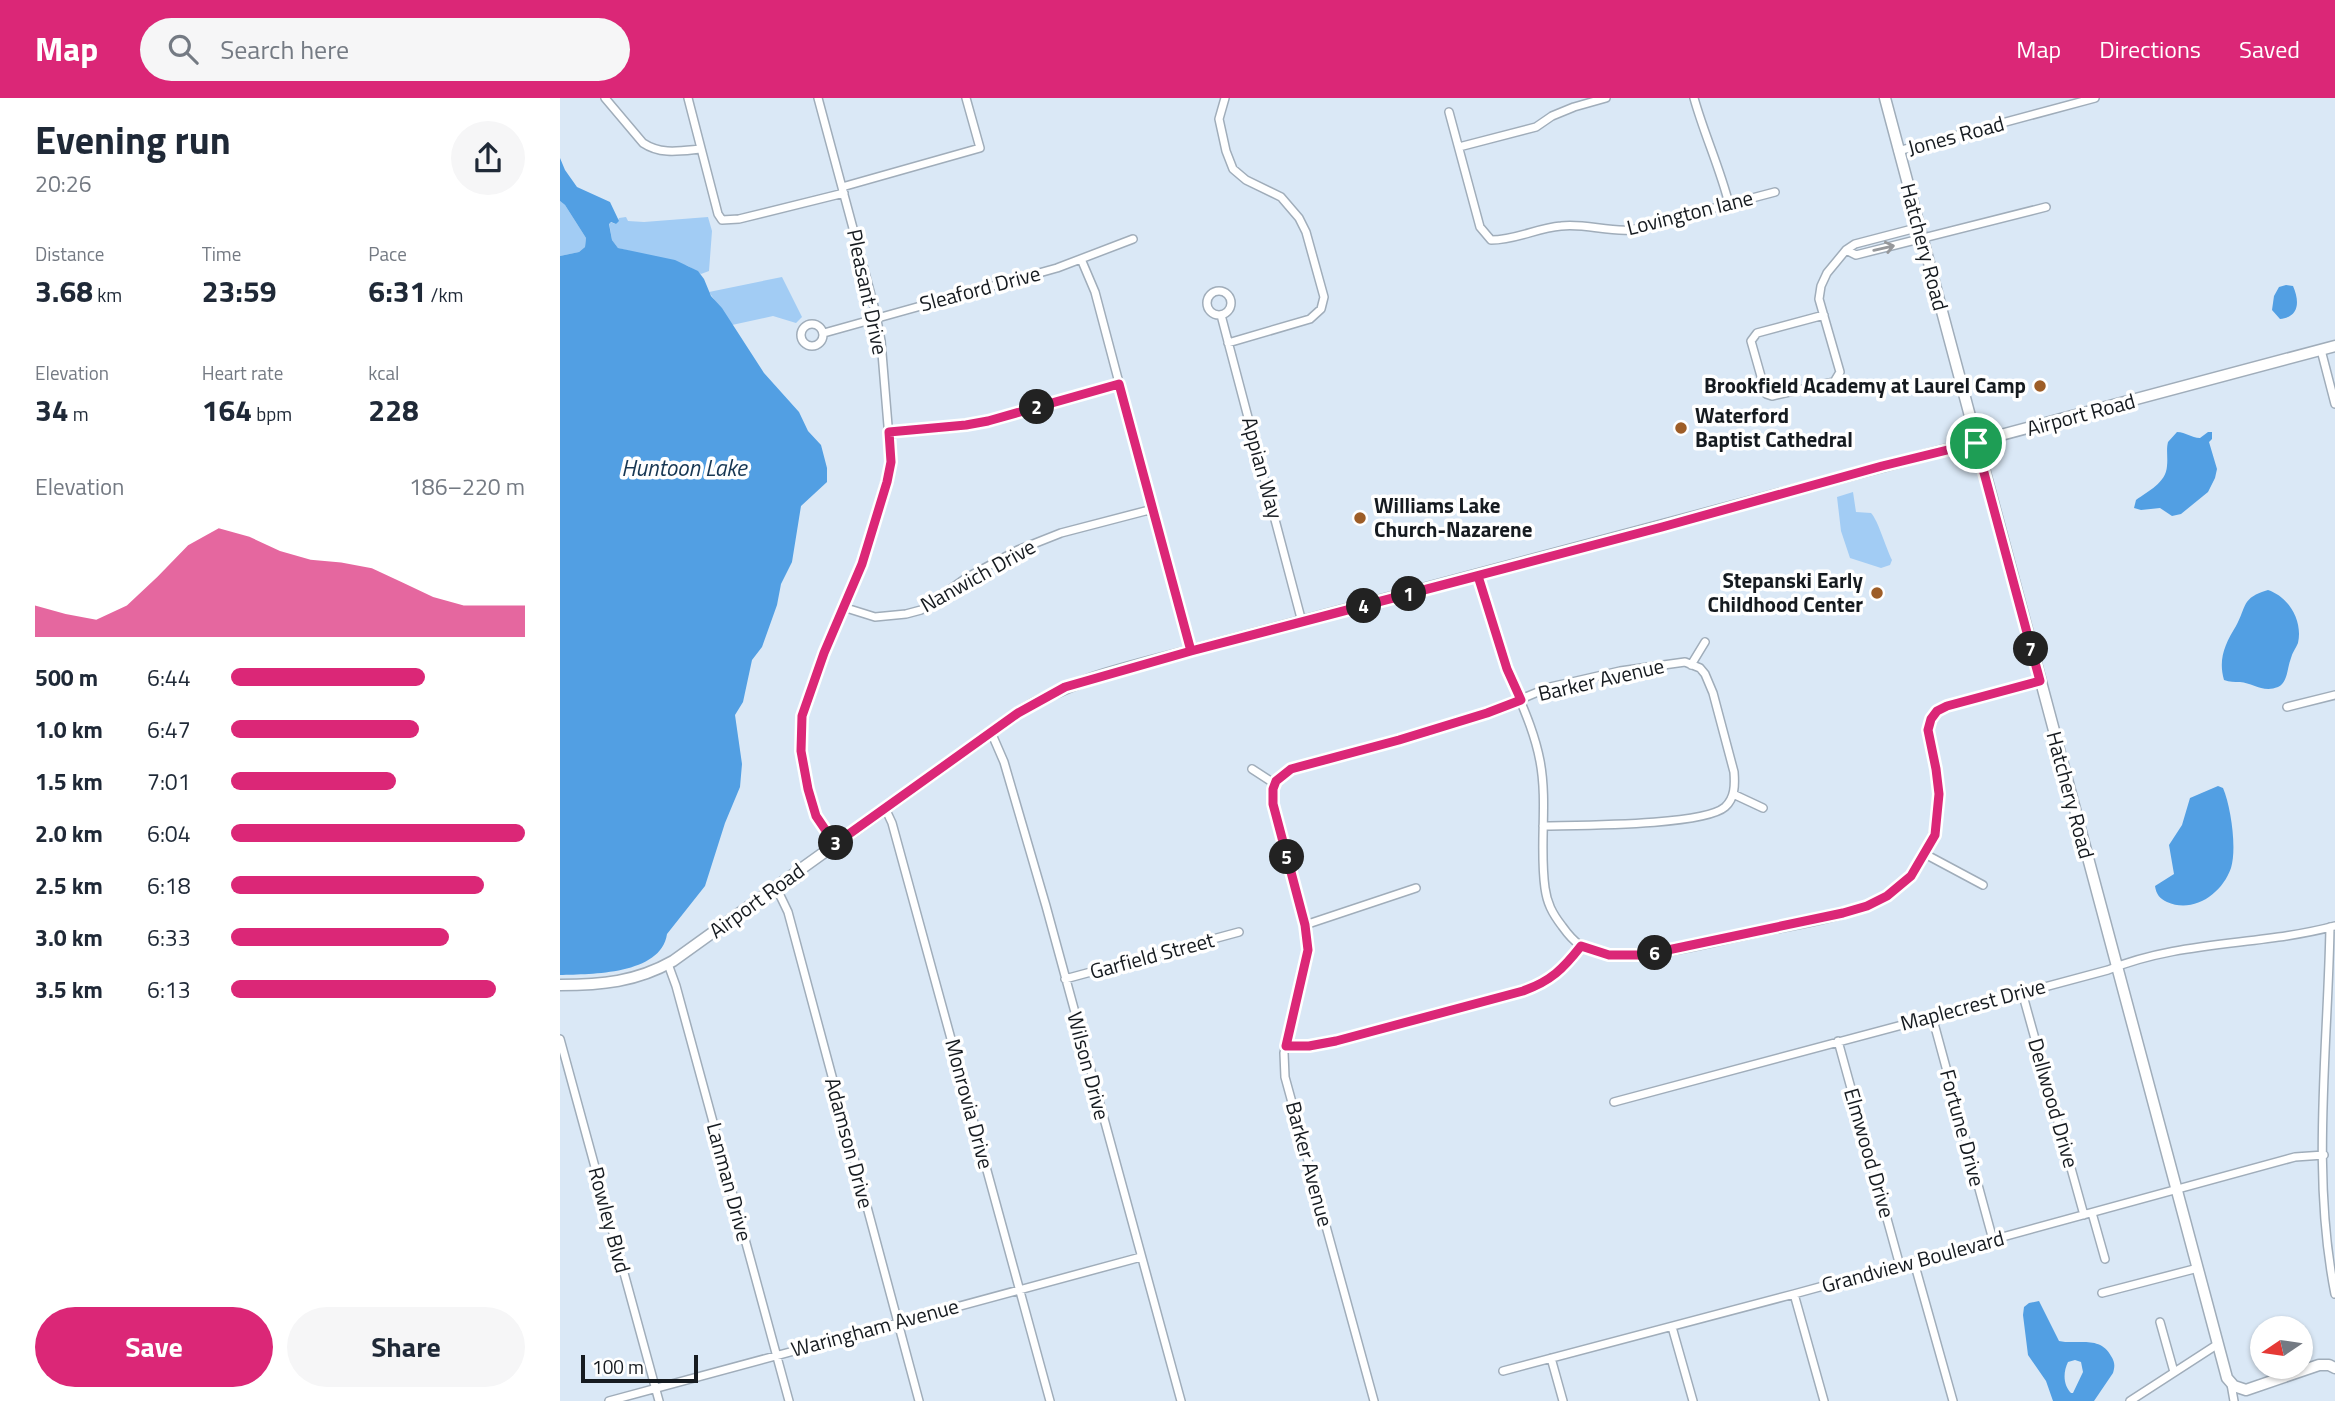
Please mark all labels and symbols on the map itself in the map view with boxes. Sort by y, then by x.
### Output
street label: Jones Road [1904,107,2008,163]
street label: Hatchery Road [1893,180,1957,314]
street label: Lovington lane [1623,181,1756,243]
street label: Pleasant Drive [839,226,897,358]
one-way arrow [1872,241,1895,255]
street label: Sleaford Drive [916,257,1044,320]
place label: Brookfield Academy at Laurel Camp [1704,369,2026,401]
marker: Brookfield Academy at Laurel Camp [2032,378,2048,394]
street label: Airport Road [2023,384,2139,444]
pin: 2 [1020,390,1054,424]
place label: Waterford Baptist Cathedral [1695,399,1853,455]
street label: Appian Way [1234,413,1292,522]
pin [1946,413,2006,473]
marker: Waterford Baptist Cathedral [1673,420,1689,436]
water label: Huntoon Lake [621,450,748,485]
place label: Williams Lake Church-Nazarene [1374,489,1532,545]
marker: Williams Lake Church-Nazarene [1352,510,1368,526]
street label: Nanwich Drive [914,530,1041,620]
place label: Stepanski Early Childhood Center [1708,564,1863,620]
pin: 1 [1392,576,1426,612]
marker: Stepanski Early Childhood Center [1869,585,1885,601]
pin: 4 [1346,588,1382,624]
pin: 7 [2014,632,2048,666]
street label: Barker Avenue [1534,649,1667,709]
street label: Hatchery Road [2039,728,2103,862]
pin: 3 [818,826,854,860]
pin: 5 [1270,840,1304,874]
street label: Airport Road [702,855,811,946]
street label: Garfield Street [1086,923,1218,987]
pin: 6 [1638,936,1672,970]
street label: Maplecrest Drive [1897,969,2049,1039]
street label: Wilson Drive [1059,1008,1119,1123]
street label: Dellwood Drive [2020,1034,2088,1171]
street label: Monrovia Drive [937,1035,1003,1172]
street label: Fortune Drive [1932,1066,1994,1190]
street label: Adamson Drive [817,1074,883,1212]
street label: Elmwood Drive [1836,1084,1904,1221]
street label: Barker Avenue [1278,1097,1342,1230]
street label: Lanman Drive [699,1119,761,1245]
street label: Rowley Blvd [580,1163,639,1276]
street label: Grandview Boulevard [1818,1221,2008,1301]
street label: Waringham Avenue [787,1289,962,1365]
north arrow [2250,1316,2314,1379]
scale bar [581,1352,698,1384]

